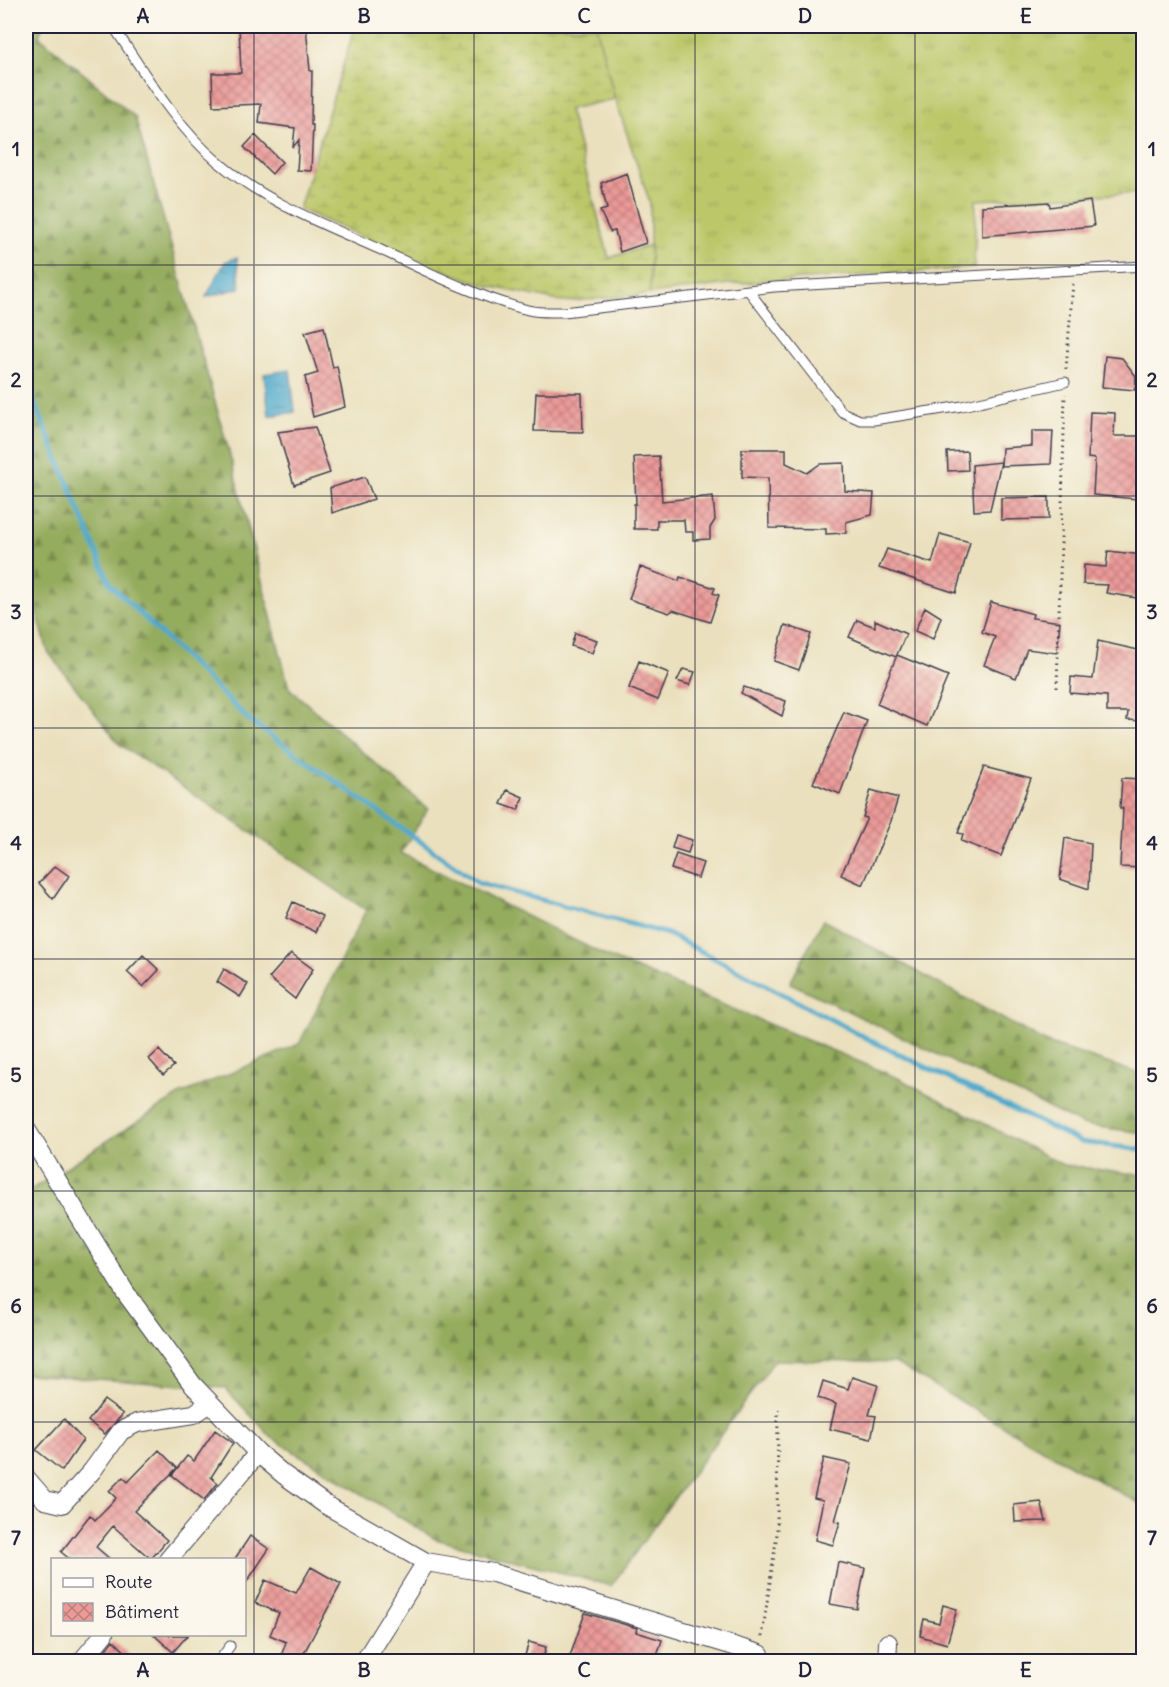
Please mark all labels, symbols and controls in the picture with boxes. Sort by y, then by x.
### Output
text: A [137,3,150,28]
text: B [357,3,371,28]
text: C [577,3,591,28]
text: D [798,3,812,28]
text: E [1020,3,1032,28]
text: 1 [12,136,20,161]
text: 1 [1148,136,1156,161]
text: 2 [11,367,22,392]
text: 2 [1147,367,1158,392]
text: 3 [10,599,22,624]
text: 3 [1146,599,1158,624]
text: 4 [10,830,22,855]
text: 4 [1146,830,1158,855]
text: 5 [10,1062,22,1087]
text: 5 [1146,1062,1158,1087]
text: 6 [10,1293,22,1318]
text: 6 [1146,1293,1158,1318]
text: 7 [11,1525,21,1550]
text: 7 [1147,1525,1157,1550]
legend [51,1558,246,1636]
text: Route [105,1570,153,1593]
text: Bâtiment [105,1600,179,1623]
text: A [137,1657,150,1682]
text: B [357,1657,371,1682]
text: C [577,1657,591,1682]
text: D [798,1657,812,1682]
text: E [1020,1657,1032,1682]

